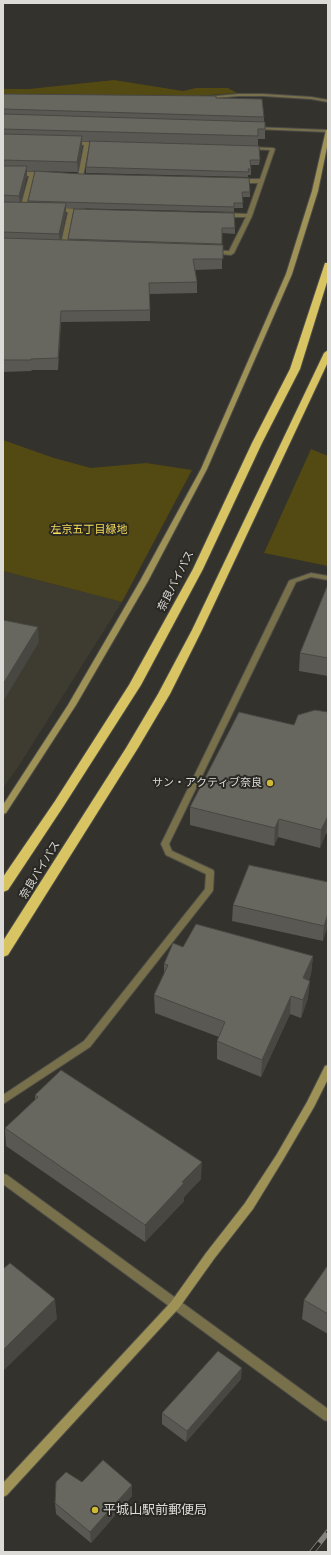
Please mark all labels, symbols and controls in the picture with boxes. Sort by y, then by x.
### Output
park label: 左京五丁目緑地 [51,523,127,537]
street label: 奈良バイパス [155,549,197,613]
place label: サン・アクティブ奈良 [152,776,262,790]
marker: サン・アクティブ奈良 [265,778,275,788]
street label: 奈良バイパス [17,839,63,901]
place label: 平城山駅前郵便局 [103,1502,207,1518]
marker: 平城山駅前郵便局 [90,1505,100,1515]

